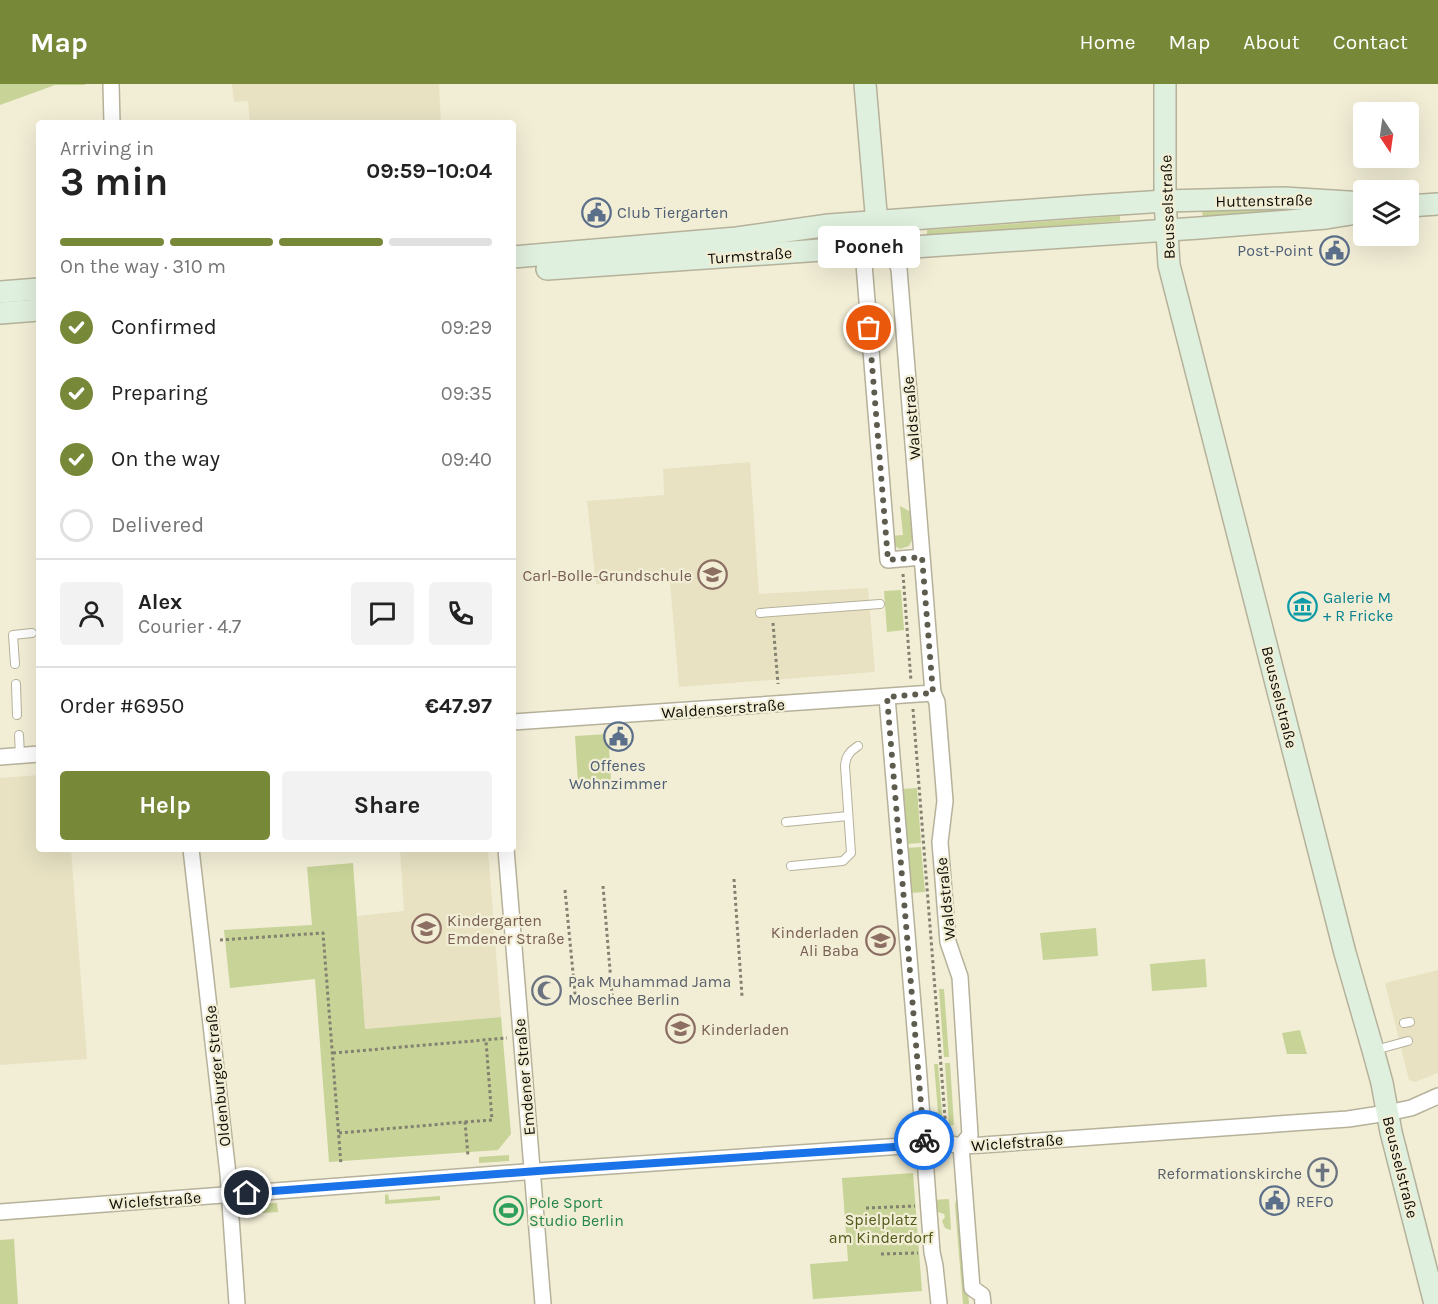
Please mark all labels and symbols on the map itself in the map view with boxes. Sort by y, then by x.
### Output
north arrow [1353,102,1419,168]
street label: Beusselstraße [1156,154,1179,259]
street label: Huttenstraße [1215,190,1313,211]
public building icon: Club Tiergarten [580,196,612,228]
place label: Club Tiergarten [617,203,728,222]
callout: Pooneh [818,226,920,268]
public building icon: Post-Point [1318,234,1350,266]
place label: Post-Point [1237,241,1313,260]
street label: Turmstraße [707,243,793,268]
pin [843,302,894,353]
street label: Waldstraße [898,375,925,460]
school or university icon: Carl-Bolle-Grundschule [697,559,729,591]
place label: Carl-Bolle-Grundschule [523,566,692,585]
place label: Galerie M + R Fricke [1323,588,1393,625]
museum icon: Galerie M + R Fricke [1286,590,1318,622]
street label: Beusselstraße [1258,644,1301,750]
street label: Waldenserstraße [661,695,785,722]
public building icon: Offenes Wohnzimmer [602,721,634,753]
place label: Offenes Wohnzimmer [569,756,667,793]
street label: Waldstraße [932,856,959,942]
place label: Kindergarten Emdener Straße [447,911,564,948]
school or university icon: Kindergarten Emdener Straße [410,913,442,945]
place label: Kinderladen Ali Baba [771,923,859,960]
school or university icon: Kinderladen Ali Baba [864,925,896,957]
place label: Pak Muhammad Jama Moschee Berlin [568,972,731,1009]
mosque icon: Pak Muhammad Jama Moschee Berlin [531,974,563,1006]
street label: Oldenburger Straße [201,1004,234,1148]
school or university icon: Kinderladen [664,1013,696,1045]
street label: Emdener Straße [510,1018,539,1136]
place label: Kinderladen [701,1020,789,1039]
courier [894,1110,954,1170]
street label: Beusselstraße [1379,1114,1422,1220]
street label: Wiclefstraße [970,1130,1064,1155]
church icon: Reformationskirche [1307,1157,1339,1189]
place label: Reformationskirche [1157,1164,1302,1183]
pin [221,1167,272,1218]
public building icon: REFO [1259,1185,1291,1217]
street label: Wiclefstraße [108,1188,202,1213]
place label: REFO [1296,1192,1334,1211]
place label: Pole Sport Studio Berlin [529,1193,624,1230]
sports icon: Pole Sport Studio Berlin [492,1195,524,1227]
park label: Spielplatz am Kinderdorf [829,1210,934,1247]

